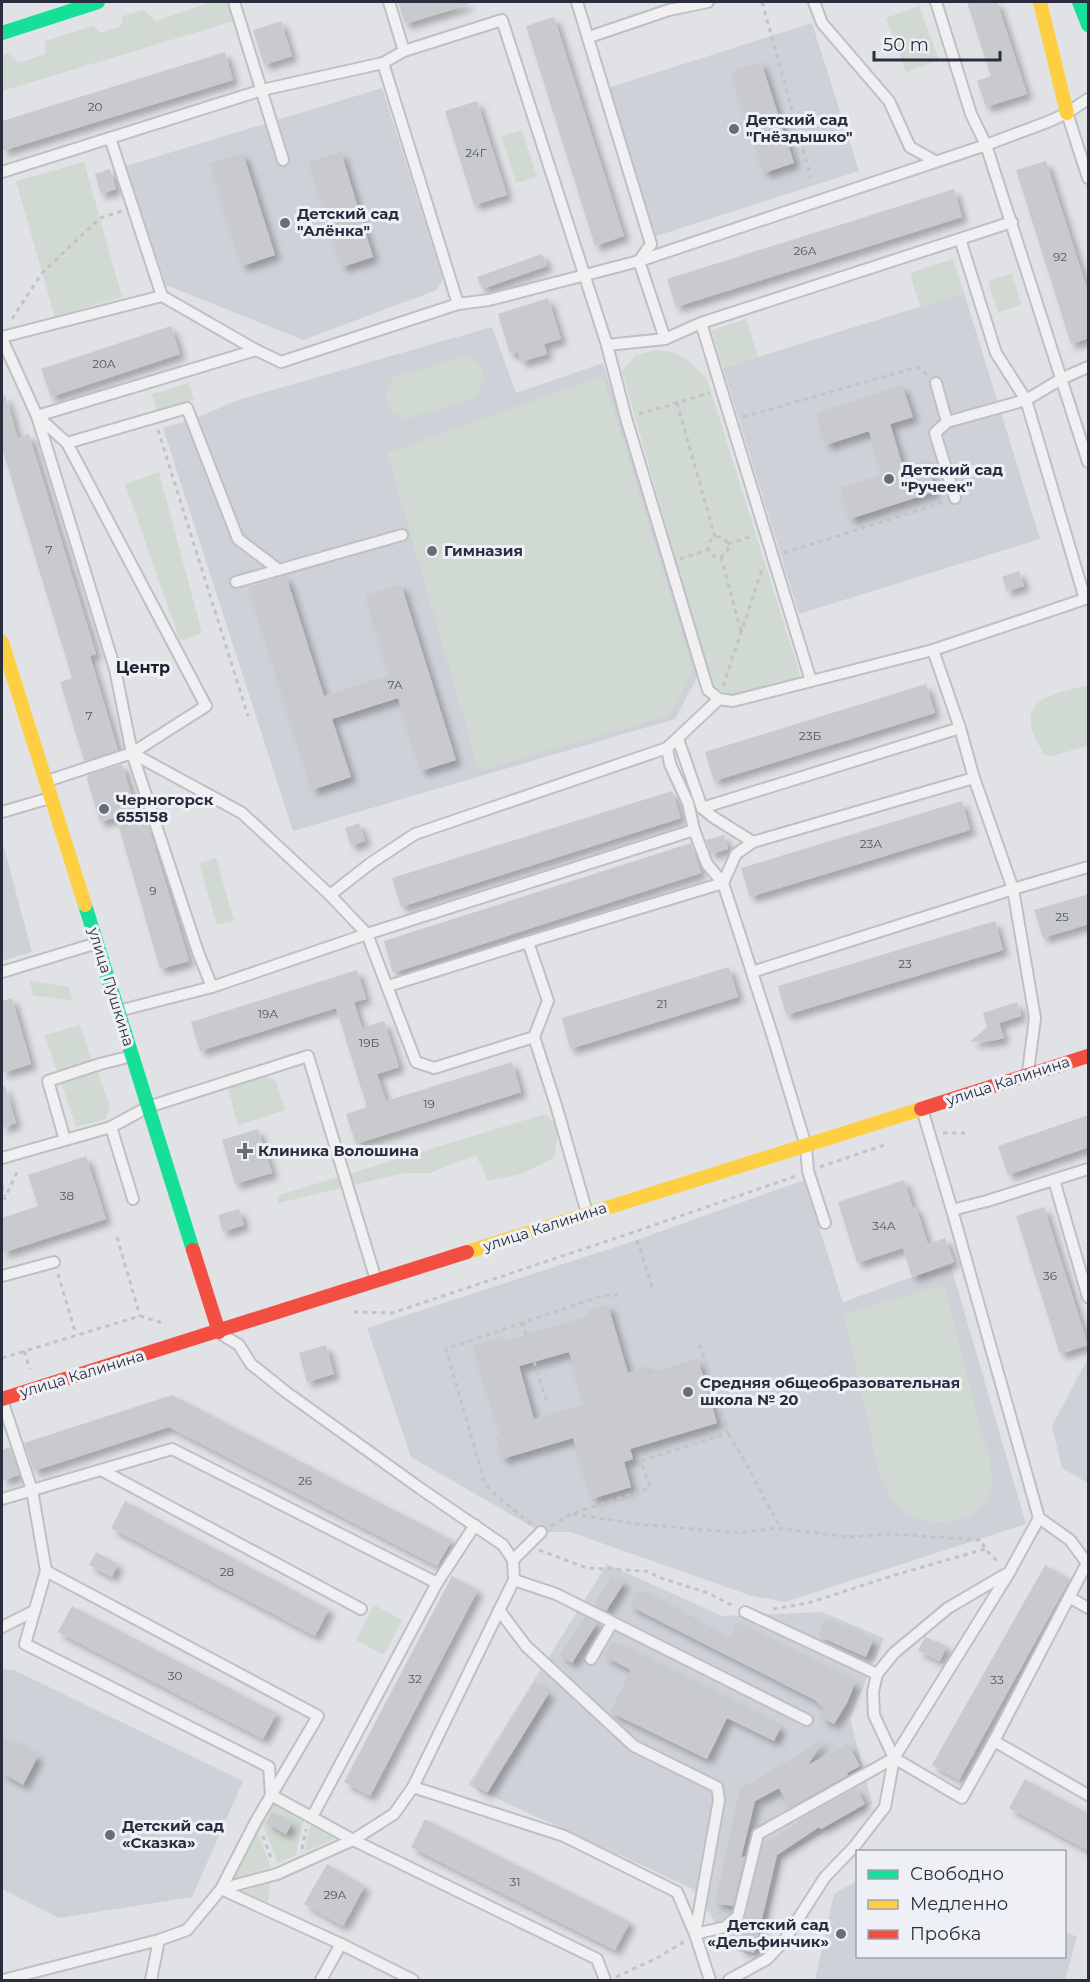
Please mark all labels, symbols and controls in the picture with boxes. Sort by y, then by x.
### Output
scale bar [874,24,1000,62]
text: 50 m [883,34,929,56]
house number: 20 [88,99,102,114]
place label: Детский сад "Гнёздышко" [746,110,853,146]
marker: Детский сад "Гнёздышко" [727,122,741,136]
house number: 24Г [465,145,487,160]
place label: Детский сад "Алёнка" [297,204,399,240]
marker: Детский сад "Алёнка" [278,216,292,230]
house number: 26А [793,243,817,258]
house number: 92 [1053,249,1067,264]
house number: 20А [92,356,116,371]
place label: Детский сад "Ручеек" [901,460,1003,496]
marker: Детский сад "Ручеек" [882,472,896,486]
place label: Гимназия [444,541,523,560]
house number: 7 [45,542,53,557]
marker: Гимназия [425,544,439,558]
district label: Центр [116,658,170,677]
house number: 7А [387,677,403,692]
house number: 7 [85,708,93,723]
house number: 23Б [799,728,821,743]
place label: Черногорск 655158 [116,790,214,826]
marker: Черногорск 655158 [97,802,111,816]
house number: 23А [860,836,882,851]
house number: 9 [149,883,157,898]
house number: 25 [1055,909,1069,924]
street label: улица Пушкина [84,924,139,1049]
house number: 23 [898,956,912,971]
house number: 21 [656,996,668,1011]
house number: 19А [258,1006,278,1021]
house number: 19Б [359,1035,379,1050]
street label: улица Калинина [943,1052,1072,1110]
house number: 19 [423,1096,435,1111]
place label: Клиника Волошина [258,1141,419,1160]
marker: Клиника Волошина [236,1142,254,1160]
house number: 38 [60,1188,75,1203]
street label: улица Калинина [480,1198,609,1256]
house number: 34А [872,1218,896,1233]
house number: 36 [1043,1268,1057,1283]
street label: улица Калинина [16,1346,146,1402]
place label: Средняя общеобразовательная школа № 20 [700,1373,960,1409]
marker: Средняя общеобразовательная школа № 20 [681,1385,695,1399]
house number: 26 [298,1473,312,1488]
house number: 28 [220,1564,235,1579]
house number: 30 [168,1668,182,1683]
house number: 32 [408,1671,422,1686]
house number: 33 [990,1672,1004,1687]
place label: Детский сад «Сказка» [122,1816,224,1852]
marker: Детский сад «Сказка» [103,1828,117,1842]
legend [856,1850,1066,1958]
text: Свободно [910,1863,1004,1885]
house number: 31 [509,1874,521,1889]
house number: 29А [324,1887,347,1902]
text: Медленно [910,1893,1008,1915]
place label: Детский сад «Дельфинчик» [707,1915,829,1951]
text: Пробка [910,1923,981,1945]
marker: Детский сад «Дельфинчик» [834,1927,848,1941]

